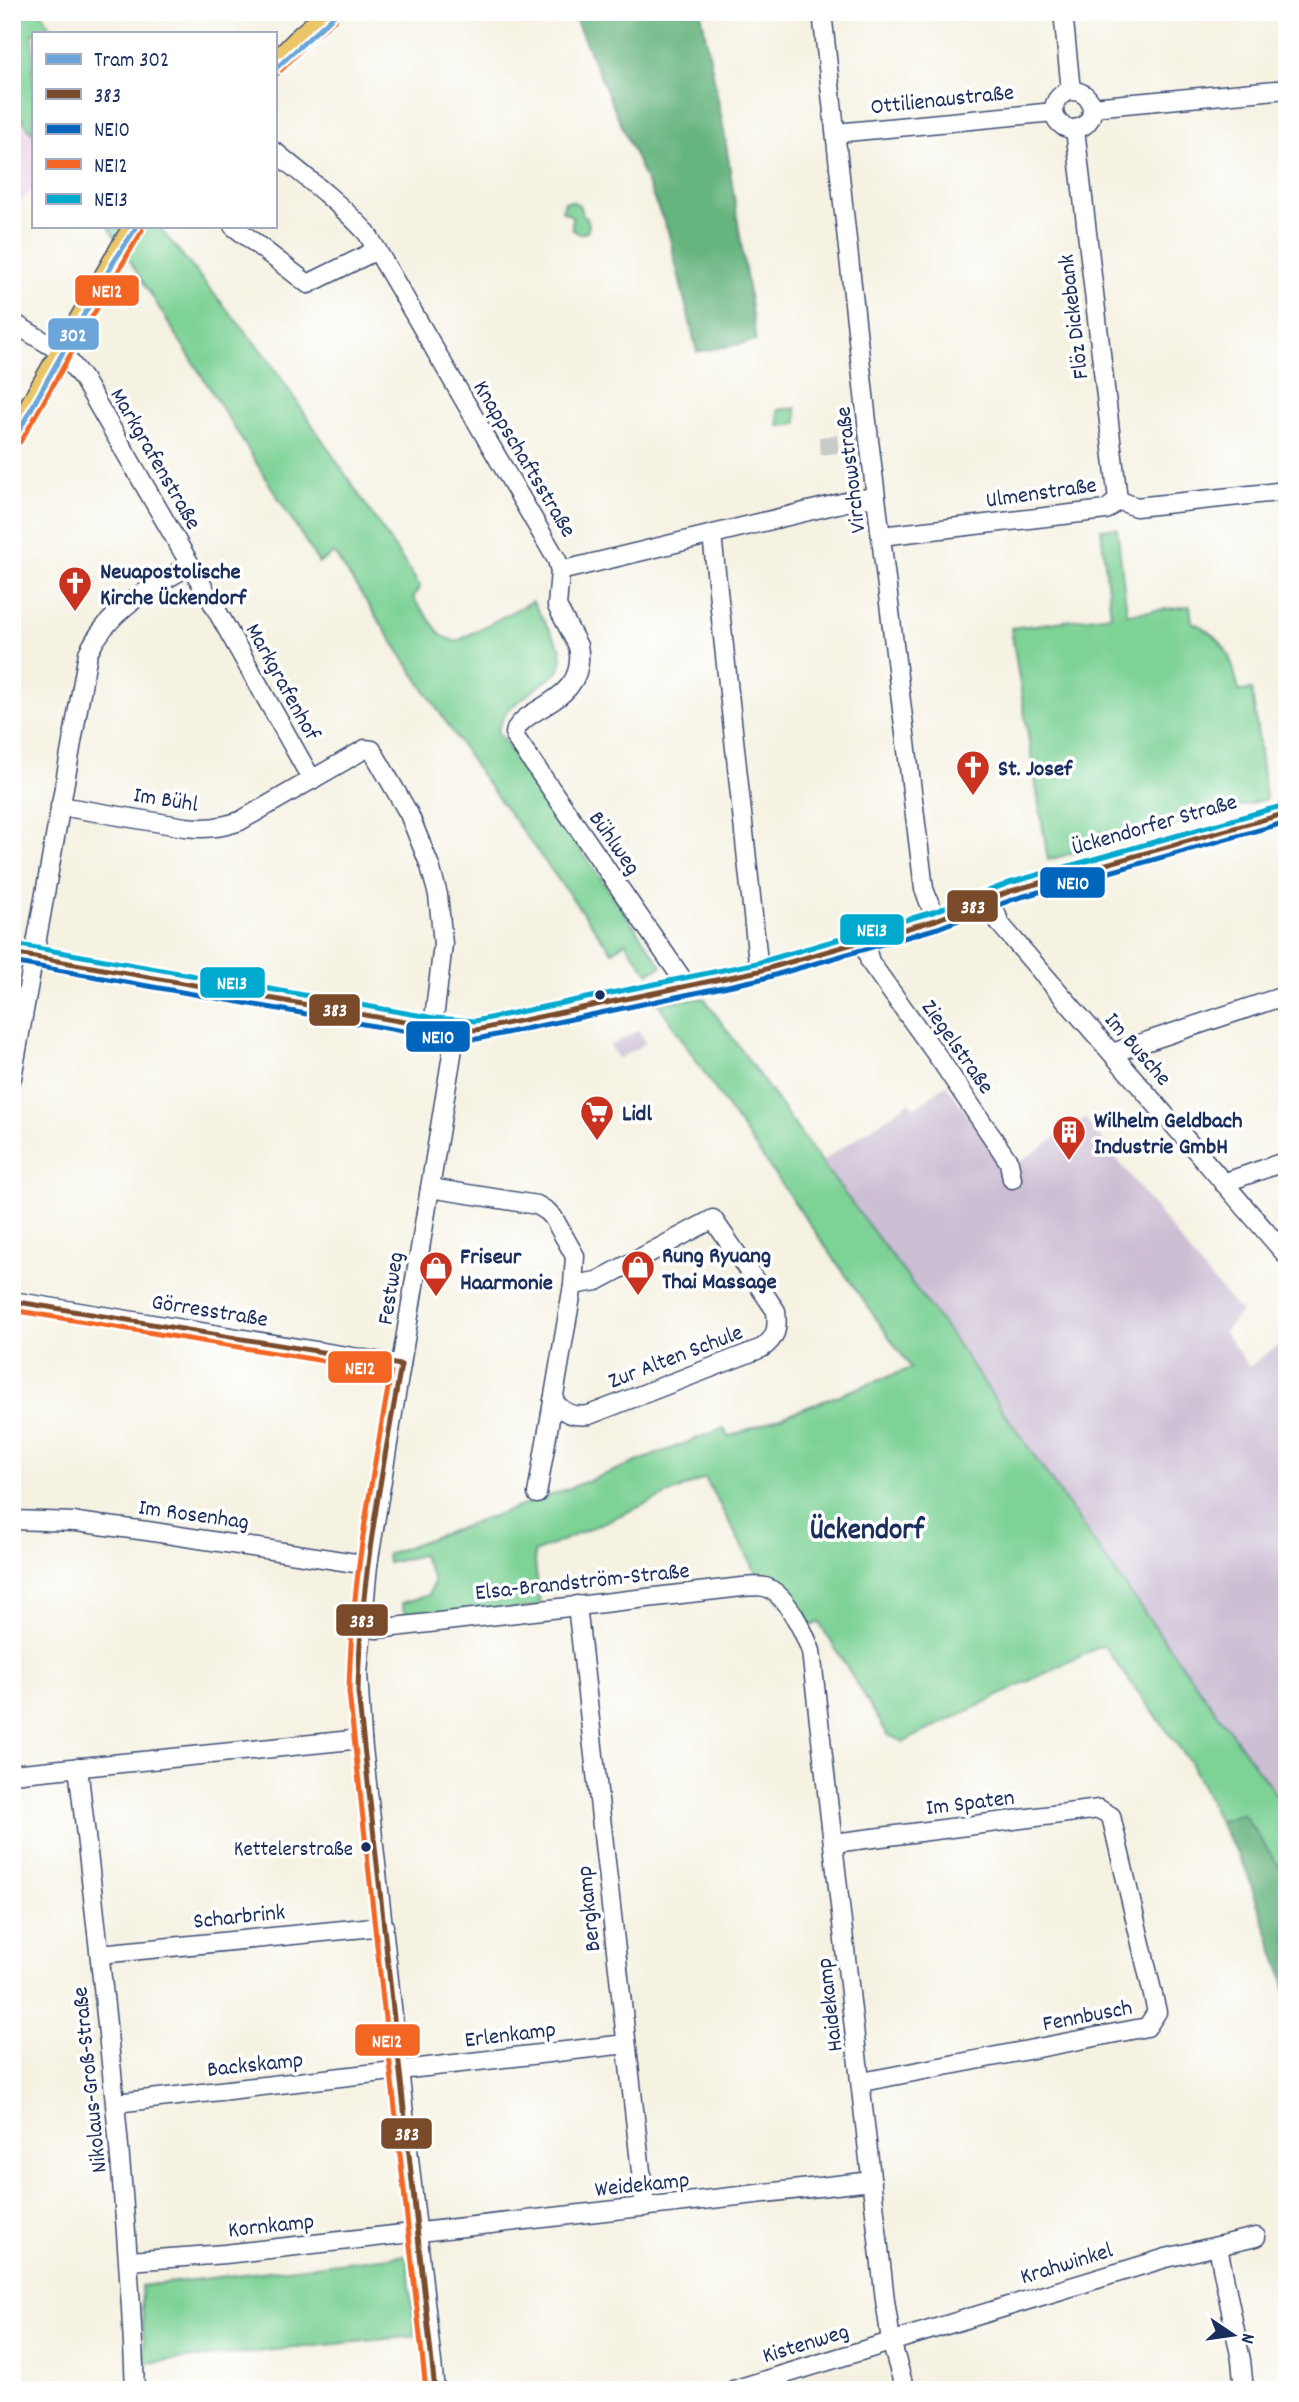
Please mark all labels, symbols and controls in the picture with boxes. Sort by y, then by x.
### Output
legend [32,32,276,228]
text: Tram 302 [94,47,169,77]
street label: Ottilienaustraße [869,78,1016,125]
text: 383 [94,83,121,113]
text: NE10 [94,117,130,147]
text: NE12 [94,153,128,183]
text: NE13 [94,187,128,217]
street label: Flöz Dickebank [1051,252,1100,381]
line badge: NE12 [74,274,140,307]
text: NE12 [92,280,122,307]
line badge: 302 [47,317,100,351]
text: 302 [59,324,87,351]
street label: Knappschaftsstraße [463,375,583,545]
street label: Markgrafenstraße [100,383,208,537]
street label: Virchowstraße [828,404,877,535]
street label: Ulmenstraße [984,470,1099,519]
place label: Neuapostolische Kirche Ückendorf [100,557,247,616]
church icon: Neuapostolische Kirche Ückendorf [56,564,94,613]
street label: Markgrafenhof [235,618,327,748]
church icon: St. Josef [954,748,992,797]
place label: St. Josef [998,754,1073,787]
street label: Im Bühl [131,780,201,823]
street label: Ückendorfer Straße [1069,787,1241,866]
street label: Bühlweg [579,805,647,883]
line badge: NE10 [1039,866,1106,899]
text: NE10 [1057,872,1089,899]
line badge: 383 [946,889,999,923]
text: 383 [961,896,985,923]
line badge: NE13 [839,913,905,946]
text: NE13 [857,919,887,946]
line badge: NE13 [199,966,266,999]
text: NE13 [217,972,247,999]
unlabelled marker [593,988,607,1002]
line badge: 383 [308,993,361,1027]
street label: Ziegelstraße [911,994,1001,1102]
text: 383 [323,999,347,1026]
street label: Im Busche [1095,1006,1178,1095]
line badge: NE10 [405,1020,471,1053]
text: NE10 [422,1026,454,1053]
supermarket icon: Lidl [578,1093,616,1142]
place label: Lidl [622,1099,652,1132]
place label: Wilhelm Geldbach Industrie GmbH [1094,1106,1243,1165]
building icon: Wilhelm Geldbach Industrie GmbH [1050,1113,1088,1162]
place label: Rung Ryuang Thai Massage [662,1241,777,1300]
place label: Friseur Haarmonie [460,1242,553,1301]
shop icon: Rung Ryuang Thai Massage [619,1248,657,1297]
shop icon: Friseur Haarmonie [417,1249,455,1298]
street label: Festweg [370,1250,415,1327]
street label: Görresstraße [149,1287,270,1338]
street label: Zur Alten Schule [604,1317,748,1399]
line badge: NE12 [327,1350,393,1384]
text: NE12 [345,1357,375,1384]
street label: Im Rosenhag [136,1492,251,1541]
district label: Ückendorf [810,1511,925,1554]
street label: Elsa-Brandström-Straße [473,1556,691,1611]
line badge: 383 [335,1603,389,1637]
text: 383 [350,1610,374,1637]
street label: Im Spaten [924,1783,1017,1826]
place label: Kettelerstraße [234,1836,353,1866]
marker: Kettelerstraße [359,1840,373,1854]
street label: Bergkamp [570,1864,611,1953]
street label: Scharbrink [192,1897,287,1940]
street label: Haidekamp [809,1956,854,2053]
street label: Nikolaus-Groß-Straße [65,1985,118,2174]
street label: Fennbusch [1040,1993,1135,2042]
street label: Erlenkamp [463,2015,558,2058]
line badge: NE12 [354,2023,421,2057]
text: NE12 [372,2030,402,2057]
street label: Backskamp [206,2045,305,2088]
line badge: 383 [380,2117,433,2150]
text: 383 [395,2123,419,2150]
street label: Weidekamp [593,2165,691,2208]
street label: Kornkamp [227,2207,316,2248]
street label: Krahwinkel [1017,2236,1118,2295]
north arrow [1198,2300,1268,2370]
street label: Kistenweg [759,2317,853,2374]
text: N [1232,2330,1260,2346]

